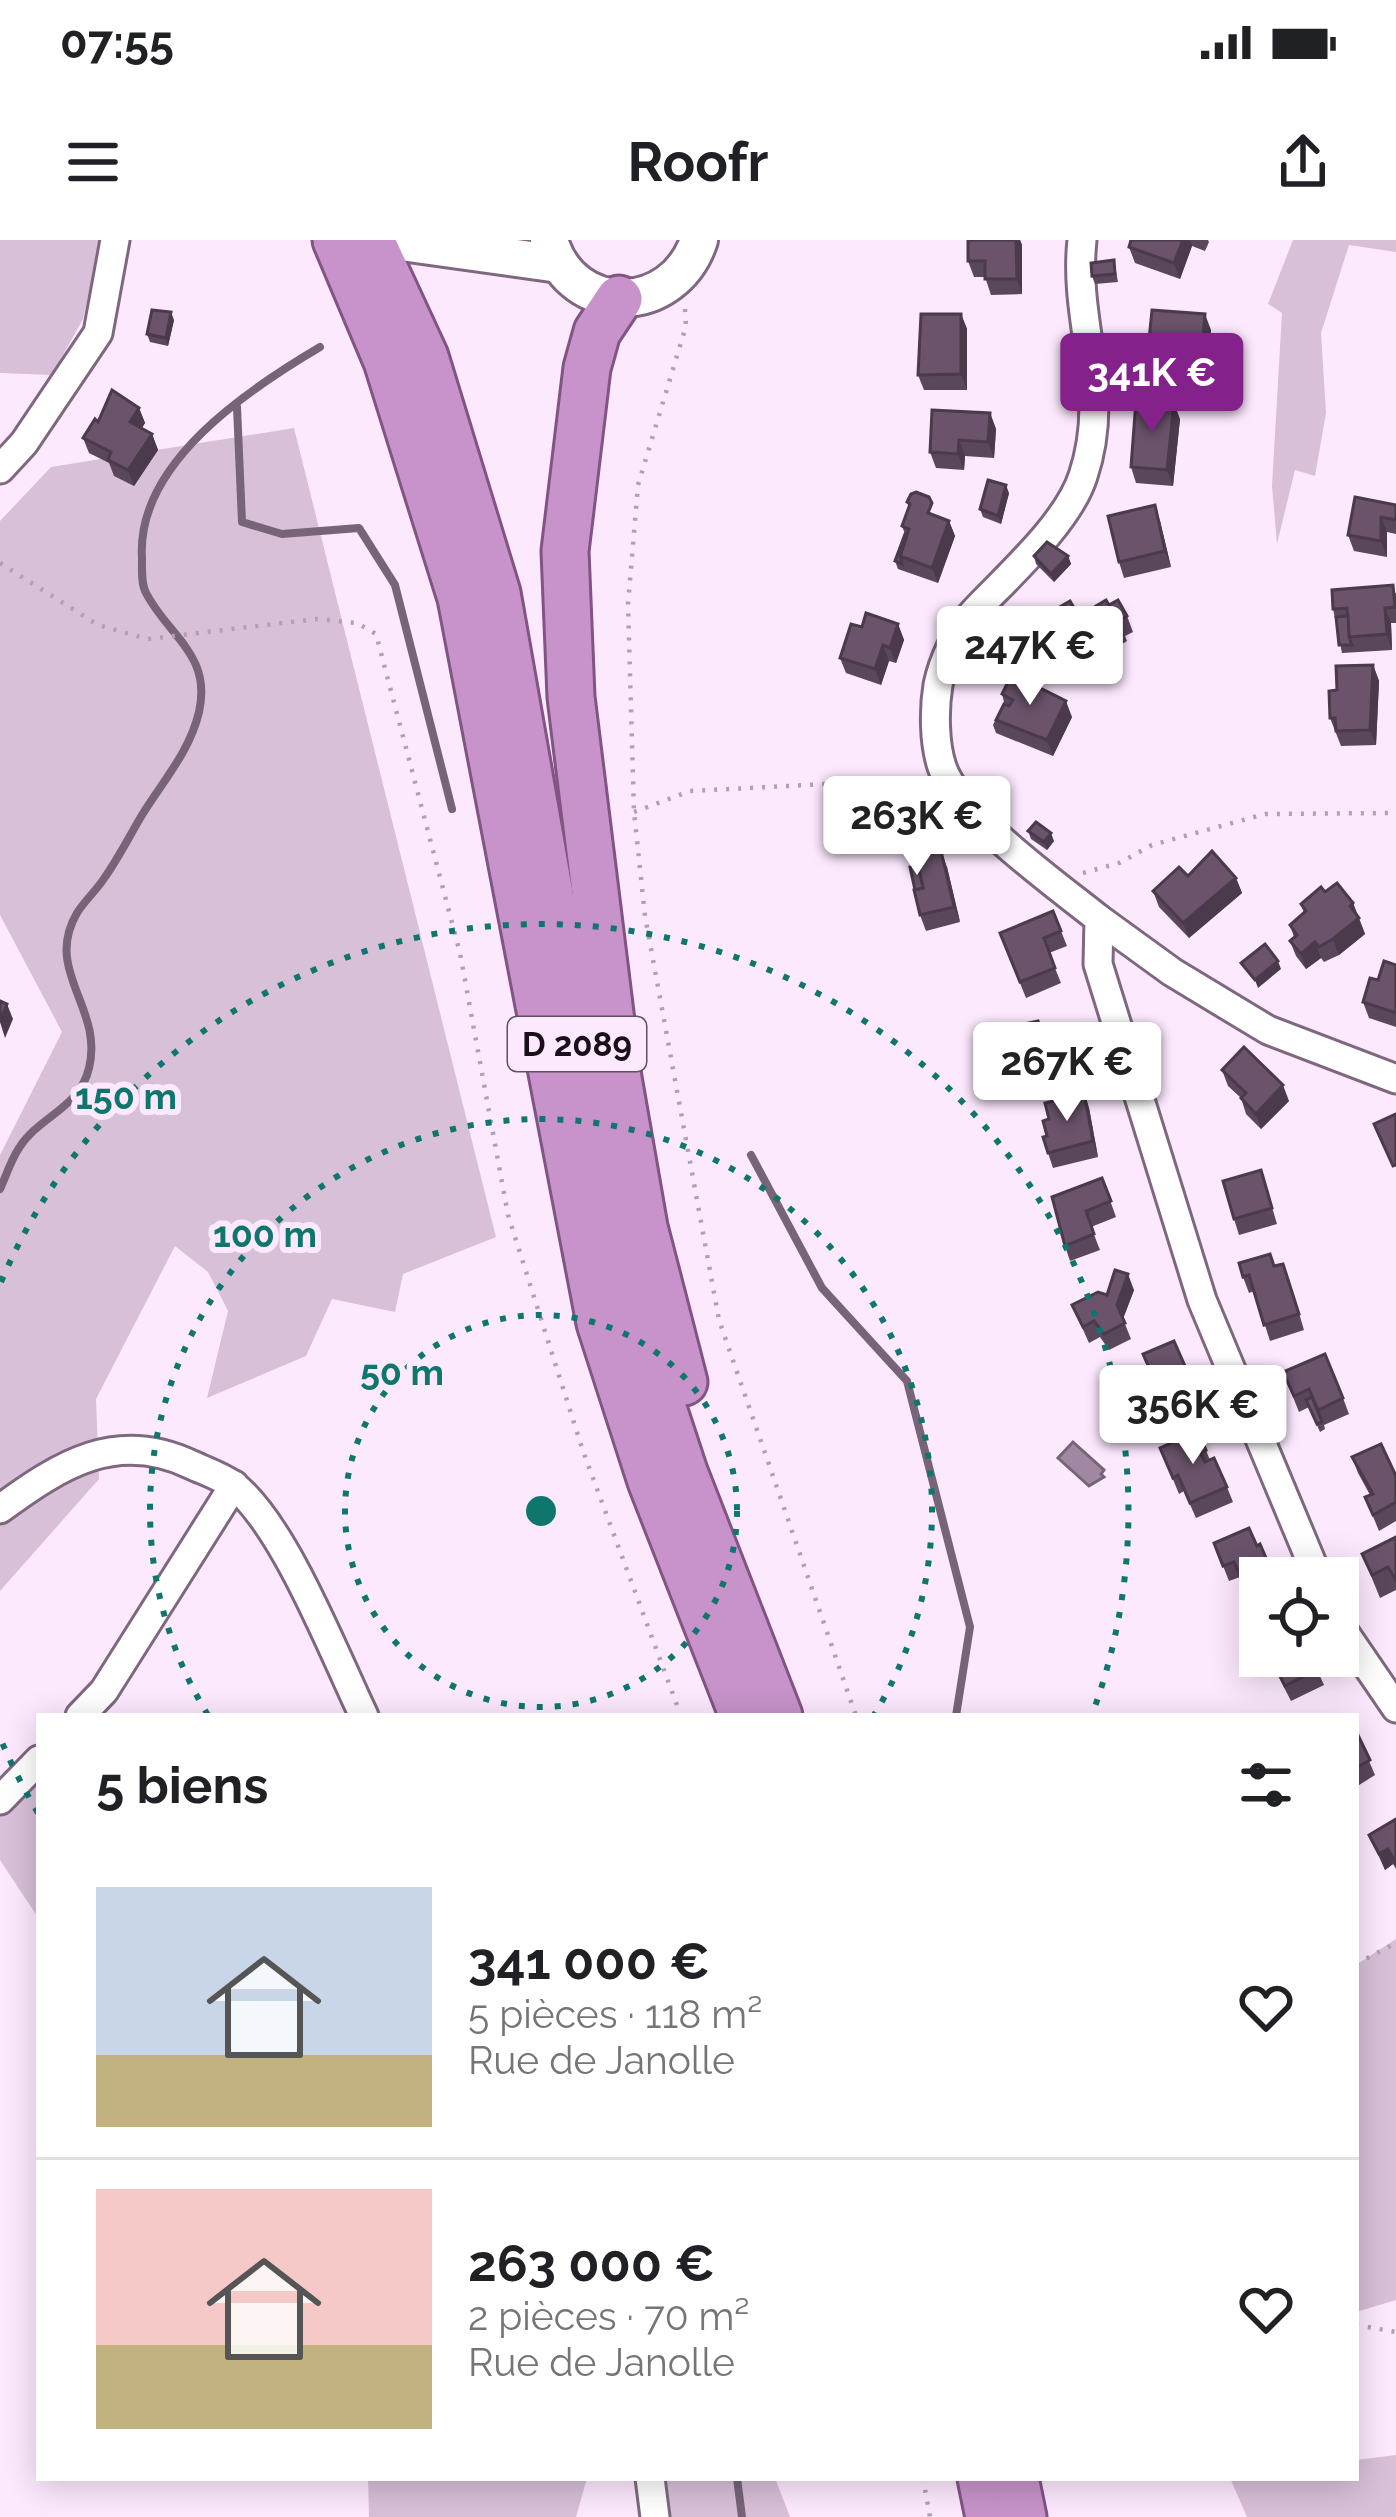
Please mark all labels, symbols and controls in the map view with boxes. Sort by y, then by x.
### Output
text: 07:55 [60,16,174,69]
icon: menu [60,129,126,195]
icon: share [1270,129,1336,195]
text: Roofr [627,130,769,194]
pin: 341K € [1054,333,1250,435]
text: 341K € [1087,349,1217,395]
pin: 247K € [932,606,1128,708]
text: 247K € [964,622,1096,668]
pin: 263K € [819,776,1015,878]
text: 263K € [850,792,984,838]
road number: D 2089 [508,1017,646,1071]
pin: 267K € [969,1022,1165,1124]
text: 267K € [1000,1038,1134,1084]
text: 150 m [75,1075,177,1117]
text: 100 m [213,1213,317,1255]
text: 50 m [360,1351,444,1393]
pin: 356K € [1095,1365,1291,1467]
text: 356K € [1126,1381,1260,1427]
centre of rings [520,1490,562,1532]
map controls [1239,1557,1359,1677]
button: locate [1239,1557,1359,1677]
icon: filters [1233,1752,1299,1818]
text: 5 biens [96,1755,268,1815]
text: 341 000 € [468,1931,710,1991]
icon: home [192,1935,336,2079]
icon: heart [1233,1974,1299,2040]
text: 5 pièces · 118 m² [468,1991,762,2037]
text: Rue de Janolle [468,2037,735,2083]
text: 263 000 € [468,2233,715,2293]
icon: home [192,2237,336,2381]
icon: heart [1233,2276,1299,2342]
text: 2 pièces · 70 m² [468,2293,749,2339]
text: Rue de Janolle [468,2339,735,2385]

